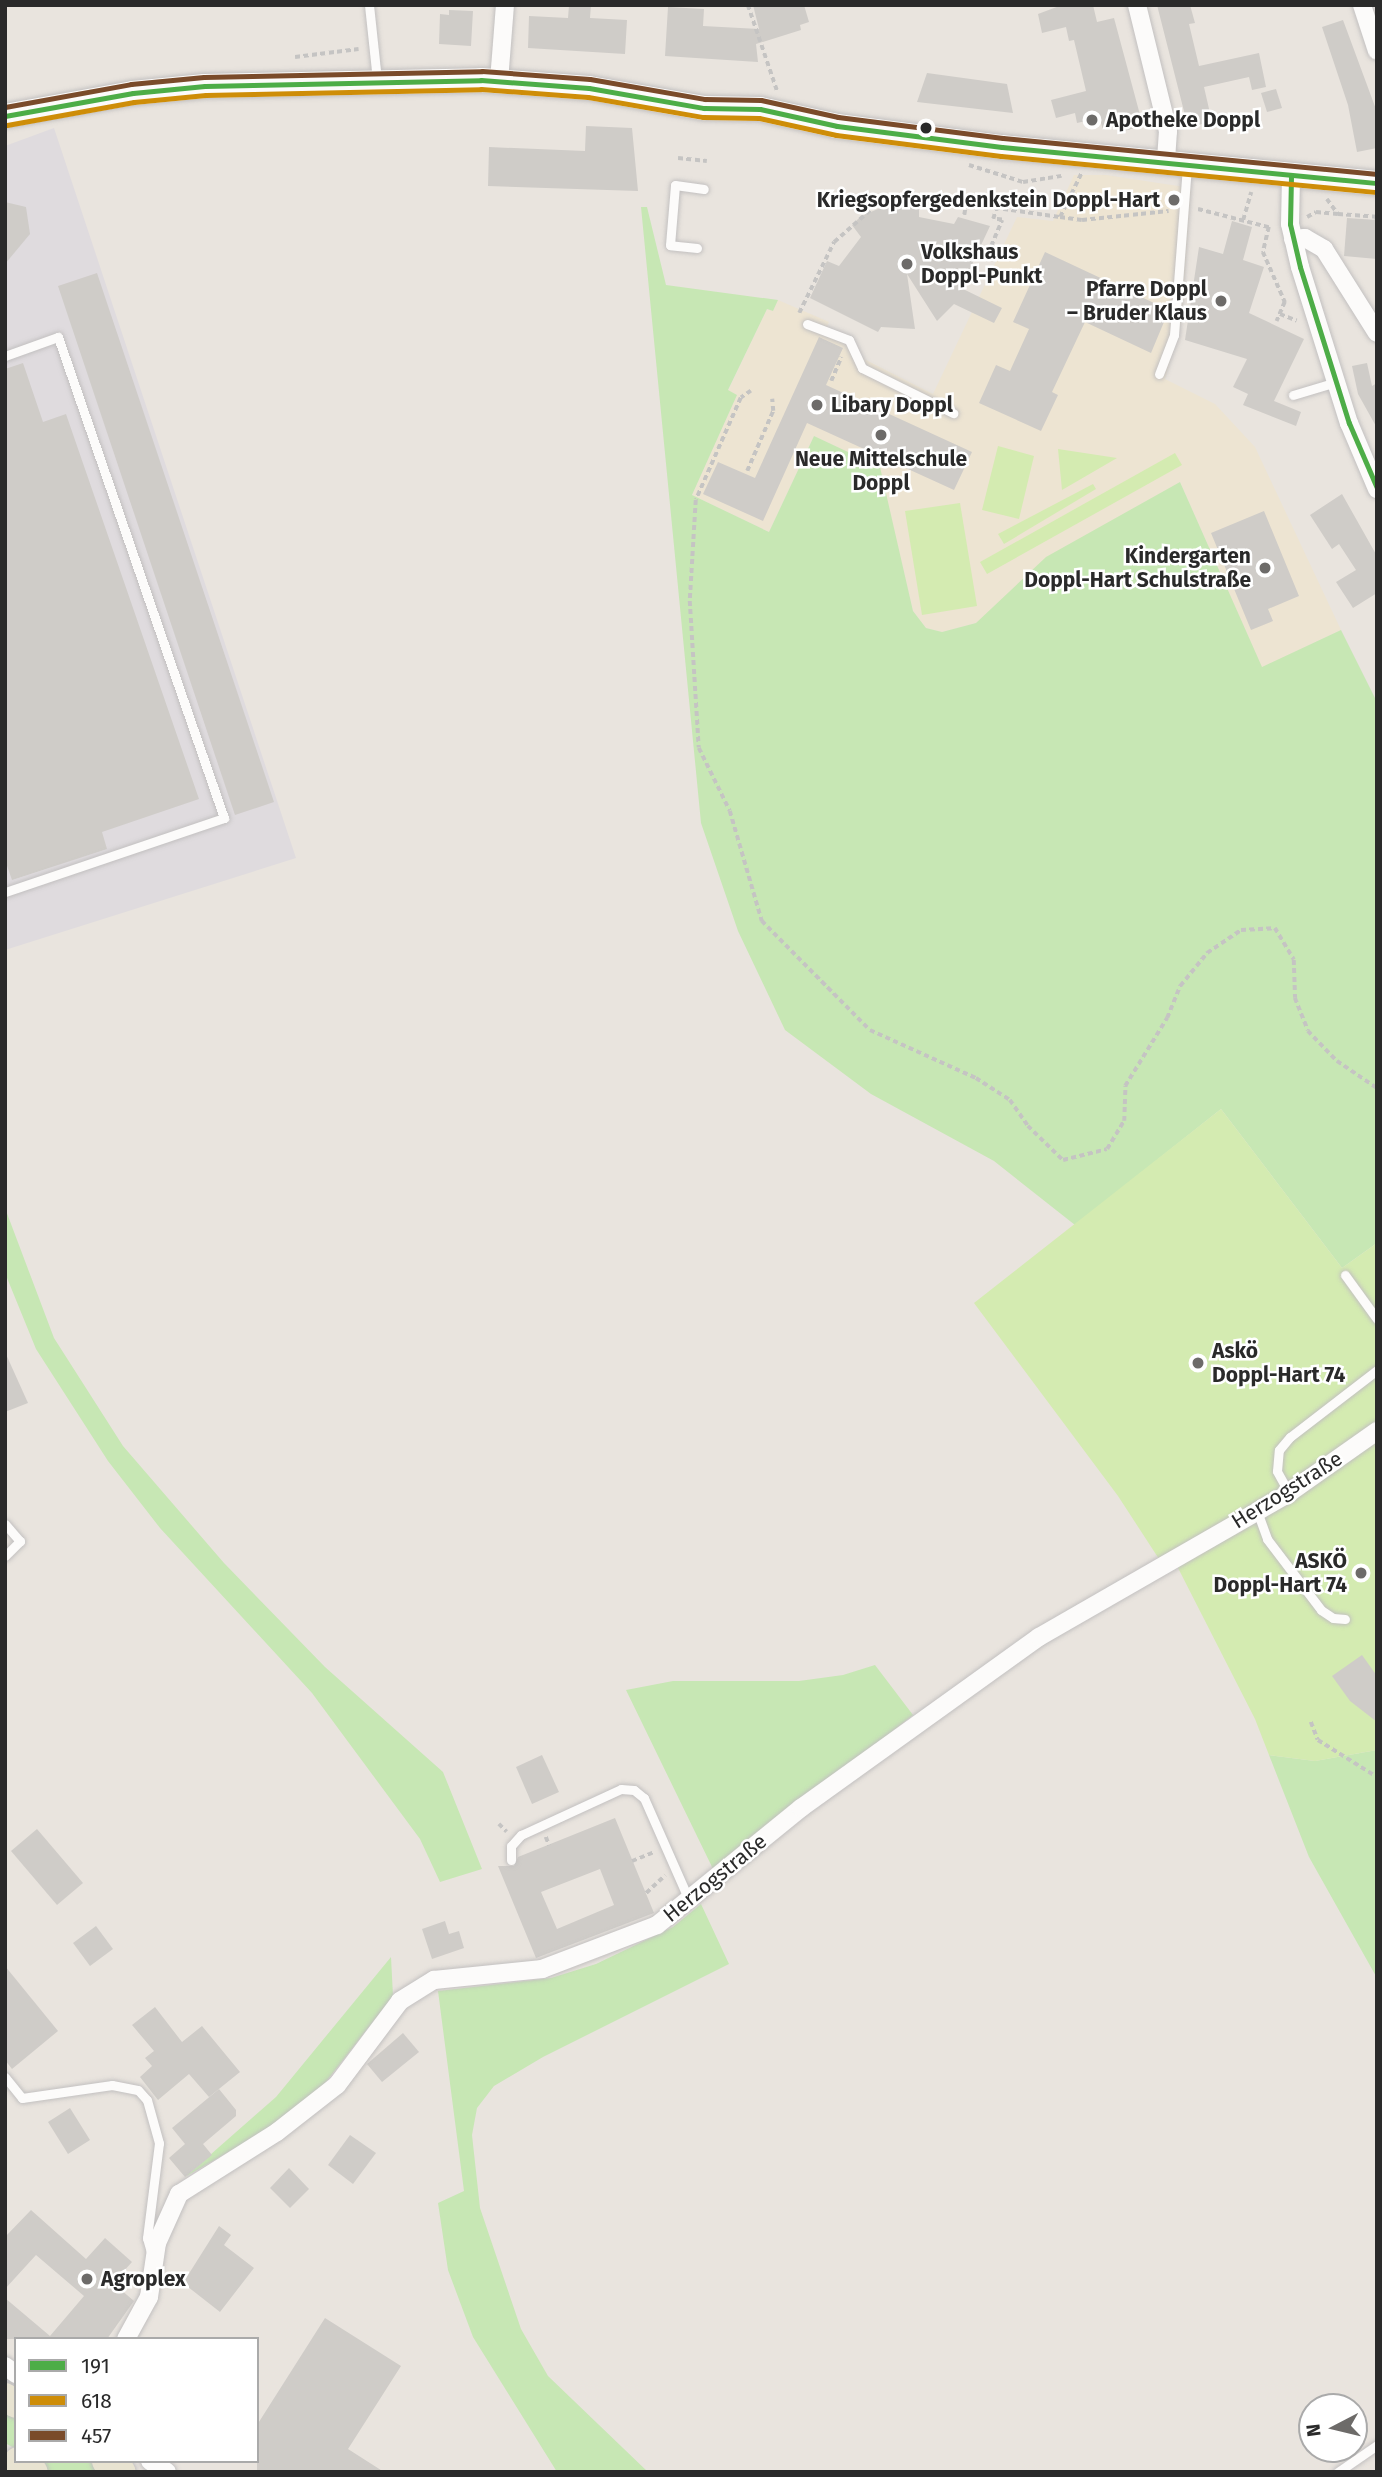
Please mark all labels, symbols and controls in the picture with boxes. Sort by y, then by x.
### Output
place label: Apotheke Doppl [1106,107,1260,133]
marker: Apotheke Doppl [1084,112,1100,128]
unlabelled marker [919,121,933,135]
place label: Kriegsopfergedenkstein Doppl-Hart [817,187,1160,213]
marker: Kriegsopfergedenkstein Doppl-Hart [1166,192,1182,208]
place label: Volkshaus Doppl-Punkt [921,239,1042,289]
marker: Volkshaus Doppl-Punkt [899,256,915,272]
place label: Pfarre Doppl – Bruder Klaus [1067,276,1207,326]
marker: Pfarre Doppl – Bruder Klaus [1213,293,1229,309]
place label: Libary Doppl [831,392,953,418]
marker: Libary Doppl [809,397,825,413]
marker: Neue Mittelschule Doppl [873,427,889,443]
place label: Neue Mittelschule Doppl [795,446,967,496]
place label: Kindergarten Doppl-Hart Schulstraße [1024,543,1251,593]
marker: Kindergarten Doppl-Hart Schulstraße [1257,560,1273,576]
place label: Askö Doppl-Hart 74 [1212,1338,1345,1388]
marker: Askö Doppl-Hart 74 [1190,1355,1206,1371]
street label: Herzogstraße [1227,1446,1347,1534]
place label: ASKÖ Doppl-Hart 74 [1214,1548,1347,1598]
marker: ASKÖ Doppl-Hart 74 [1353,1565,1369,1581]
street label: Herzogstraße [658,1829,772,1927]
place label: Agroplex [101,2266,186,2292]
marker: Agroplex [79,2271,95,2287]
legend [14,2337,259,2463]
text: 191 [81,2353,110,2379]
text: 618 [81,2388,112,2414]
north arrow [1298,2393,1368,2463]
text: 457 [81,2423,111,2449]
text: N [1301,2423,1326,2438]

